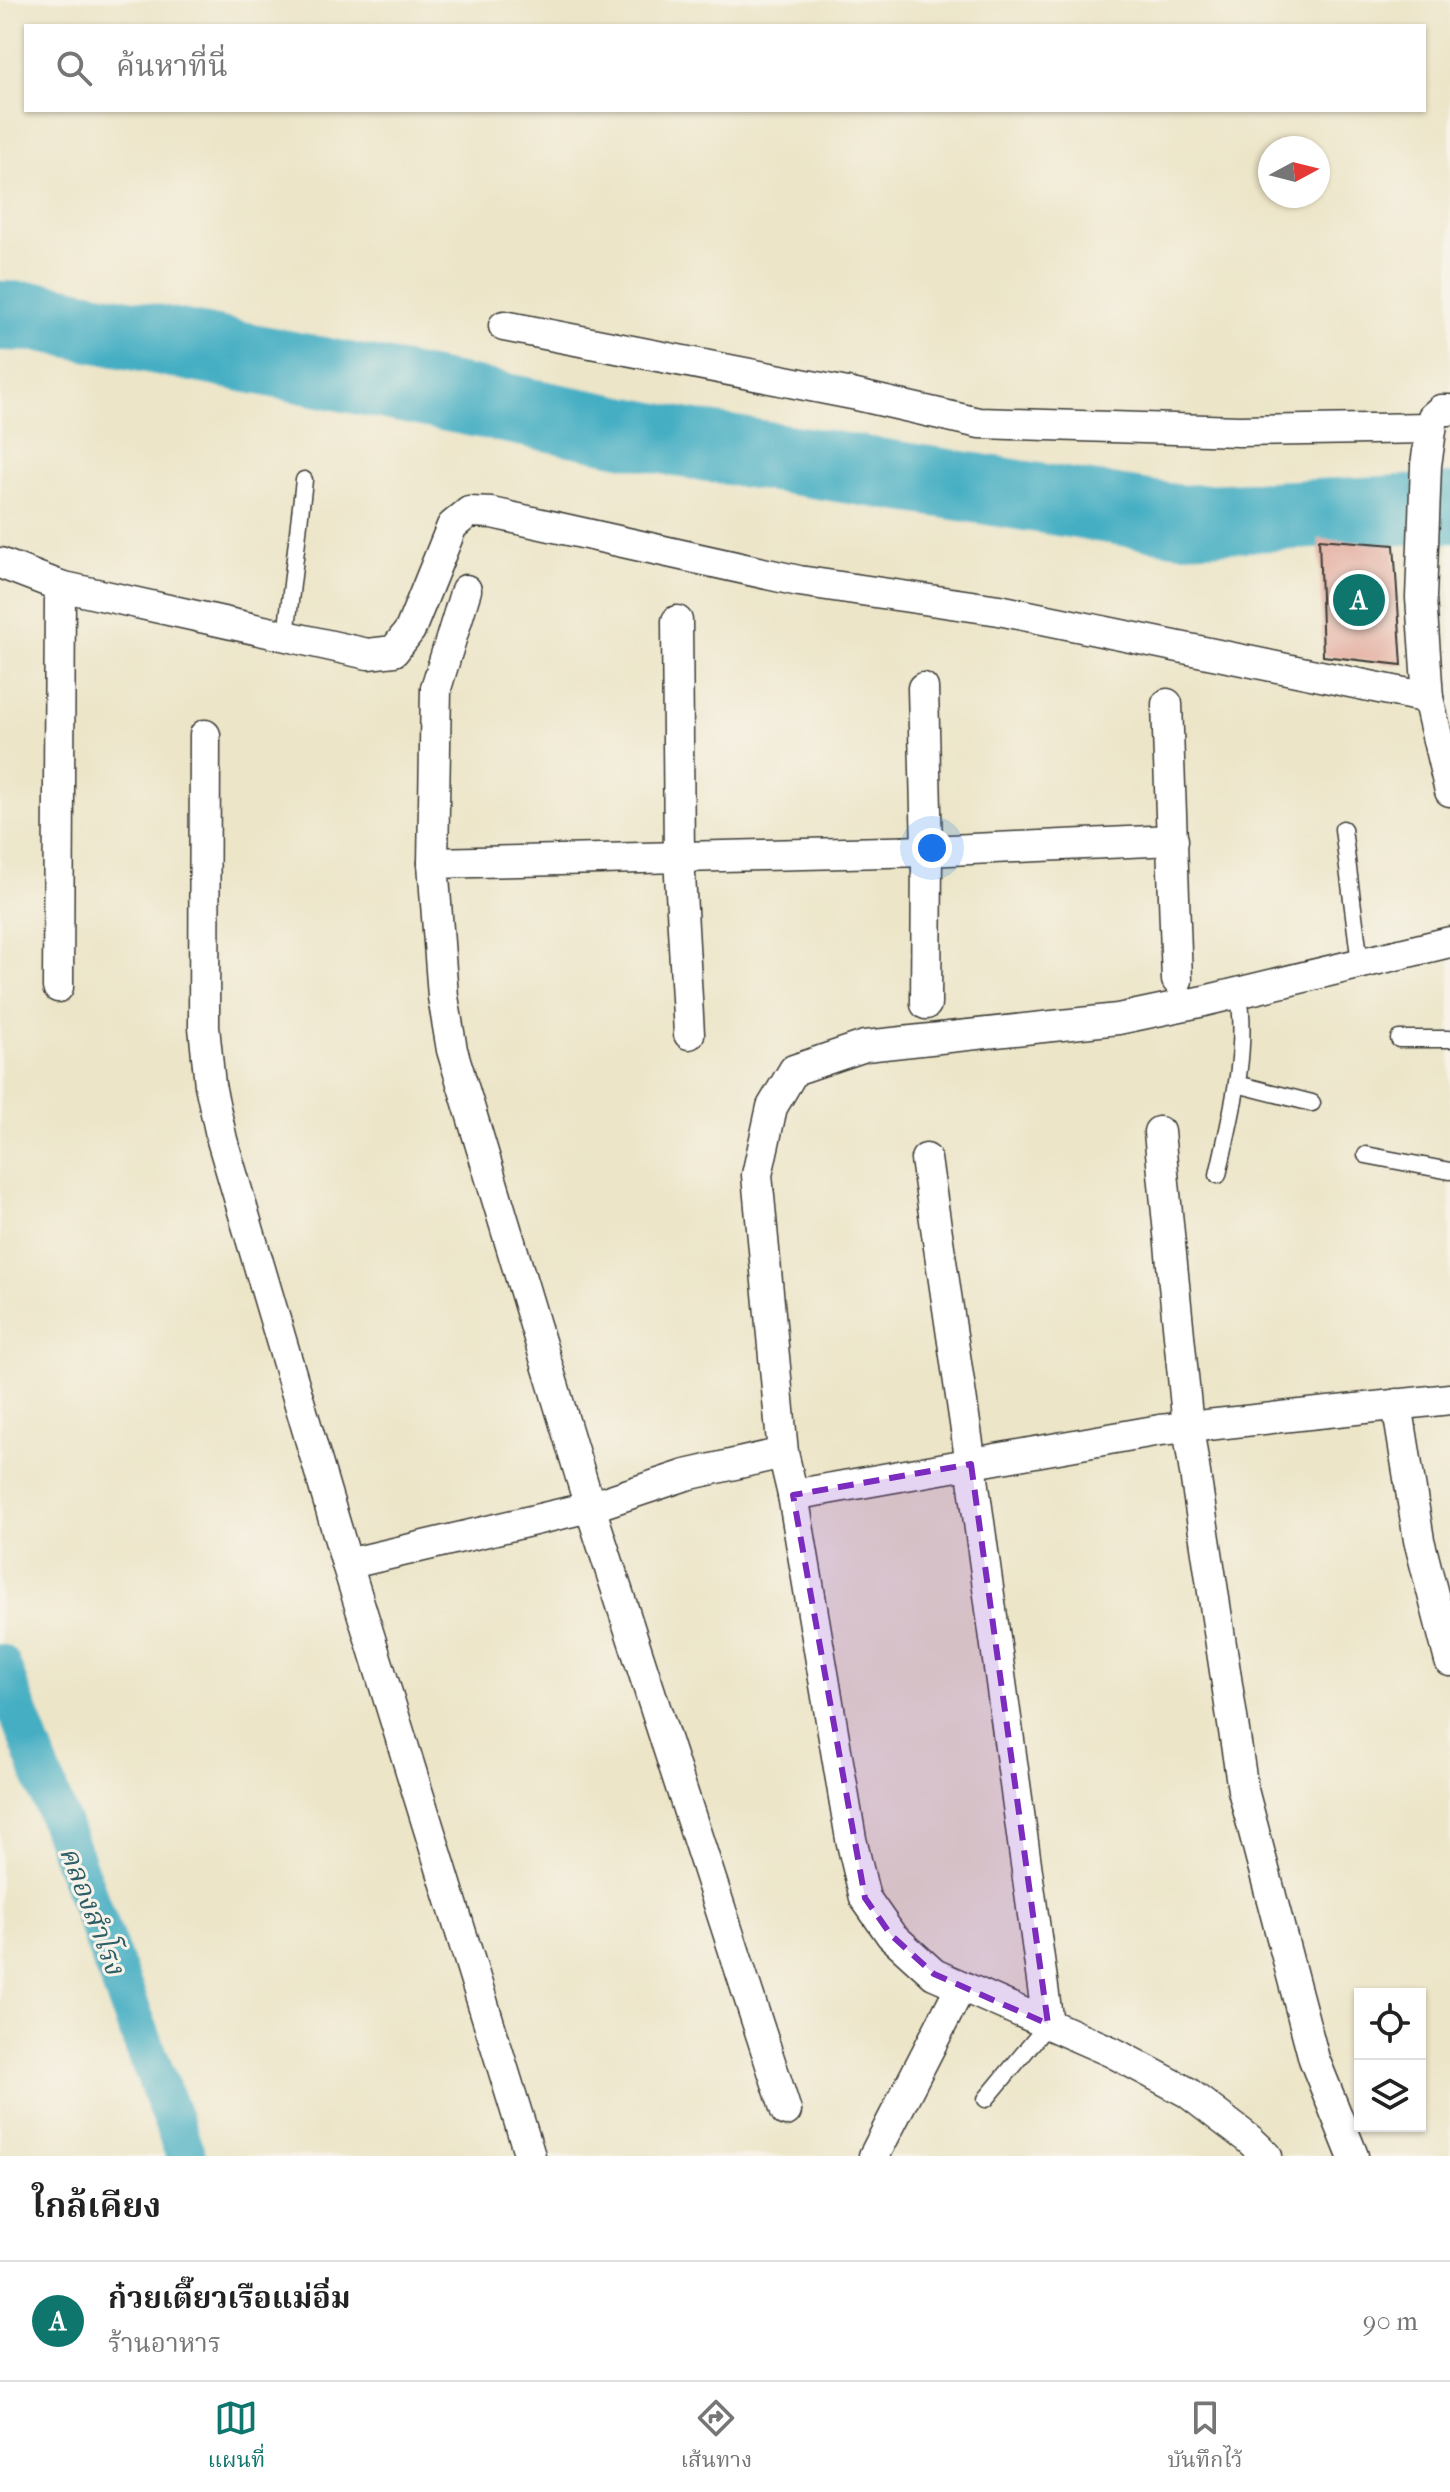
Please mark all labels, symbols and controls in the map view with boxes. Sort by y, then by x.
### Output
search box [24,24,1426,112]
icon: search [52,46,96,90]
text: ค้นหาที่นี่ [116,49,228,84]
north arrow [1258,136,1330,208]
pin: A [1333,570,1385,630]
your location [912,828,952,868]
water label: คลองสำโรง [53,1841,135,1980]
map controls [1354,1988,1426,2132]
button: locate [1354,1988,1426,2060]
button: layers [1354,2060,1426,2132]
text: ใกล้เคียง [32,2186,161,2226]
text: ก๋วยเตี๊ยวเรือแม่อิ่ม [108,2281,351,2316]
text: A [50,2306,66,2337]
text: 90 m [1363,2306,1418,2337]
text: ร้านอาหาร [108,2328,221,2359]
tab: แผนที่ [208,2396,265,2479]
tab: เส้นทาง [680,2396,752,2479]
tab: บันทึกไว้ [1167,2396,1242,2479]

